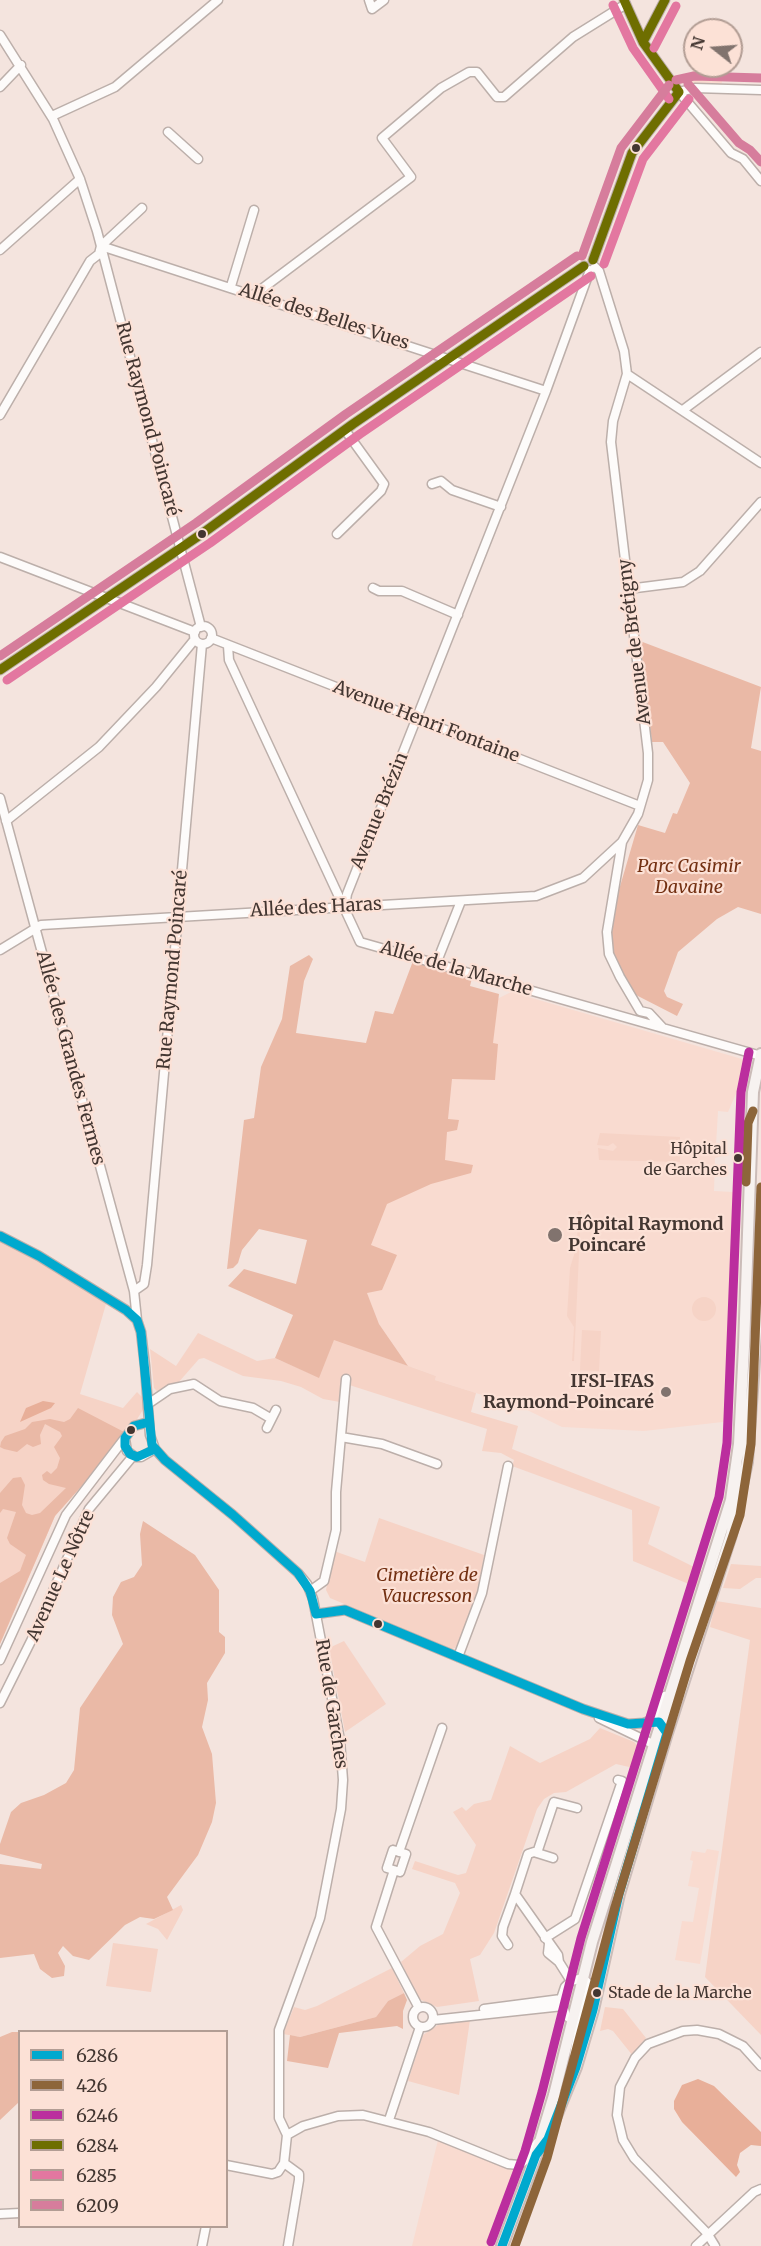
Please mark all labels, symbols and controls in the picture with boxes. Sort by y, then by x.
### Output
north arrow [683,18,743,78]
text: N [686,34,709,52]
unlabelled marker [630,142,642,154]
street label: Allée des Belles Vues [236,279,412,355]
street label: Rue Raymond Poincaré [111,320,183,518]
unlabelled marker [196,528,208,540]
street label: Avenue de Brétigny [614,558,656,726]
street label: Avenue Henri Fontaine [330,677,522,767]
street label: Avenue Brézin [347,749,413,873]
park label: Parc Casimir Davaine [637,856,741,898]
street label: Rue Raymond Poincaré [154,869,192,1071]
street label: Allée des Haras [250,894,382,922]
street label: Allée de la Marche [378,937,534,1001]
street label: Allée des Grandes Fermes [31,948,109,1168]
place label: Hôpital de Garches [643,1139,727,1177]
marker: Hôpital de Garches [732,1152,744,1164]
place label: Hôpital Raymond Poincaré [568,1214,724,1256]
marker: Hôpital Raymond Poincaré [546,1226,564,1244]
place label: IFSI-IFAS Raymond-Poincaré [483,1371,654,1414]
marker: IFSI-IFAS Raymond-Poincaré [659,1385,673,1399]
unlabelled marker [125,1424,137,1436]
street label: Avenue Le Nôtre [22,1507,100,1645]
park label: Cimetière de Vaucresson [376,1565,478,1608]
unlabelled marker [372,1618,384,1630]
street label: Rue de Garches [310,1638,352,1770]
place label: Stade de la Marche [608,1983,751,2003]
marker: Stade de la Marche [591,1987,603,1999]
legend [18,2030,228,2228]
text: 6286 [76,2044,118,2067]
text: 426 [76,2074,107,2097]
text: 6246 [76,2104,118,2127]
text: 6284 [76,2134,118,2157]
text: 6285 [76,2164,117,2187]
text: 6209 [76,2194,119,2217]

